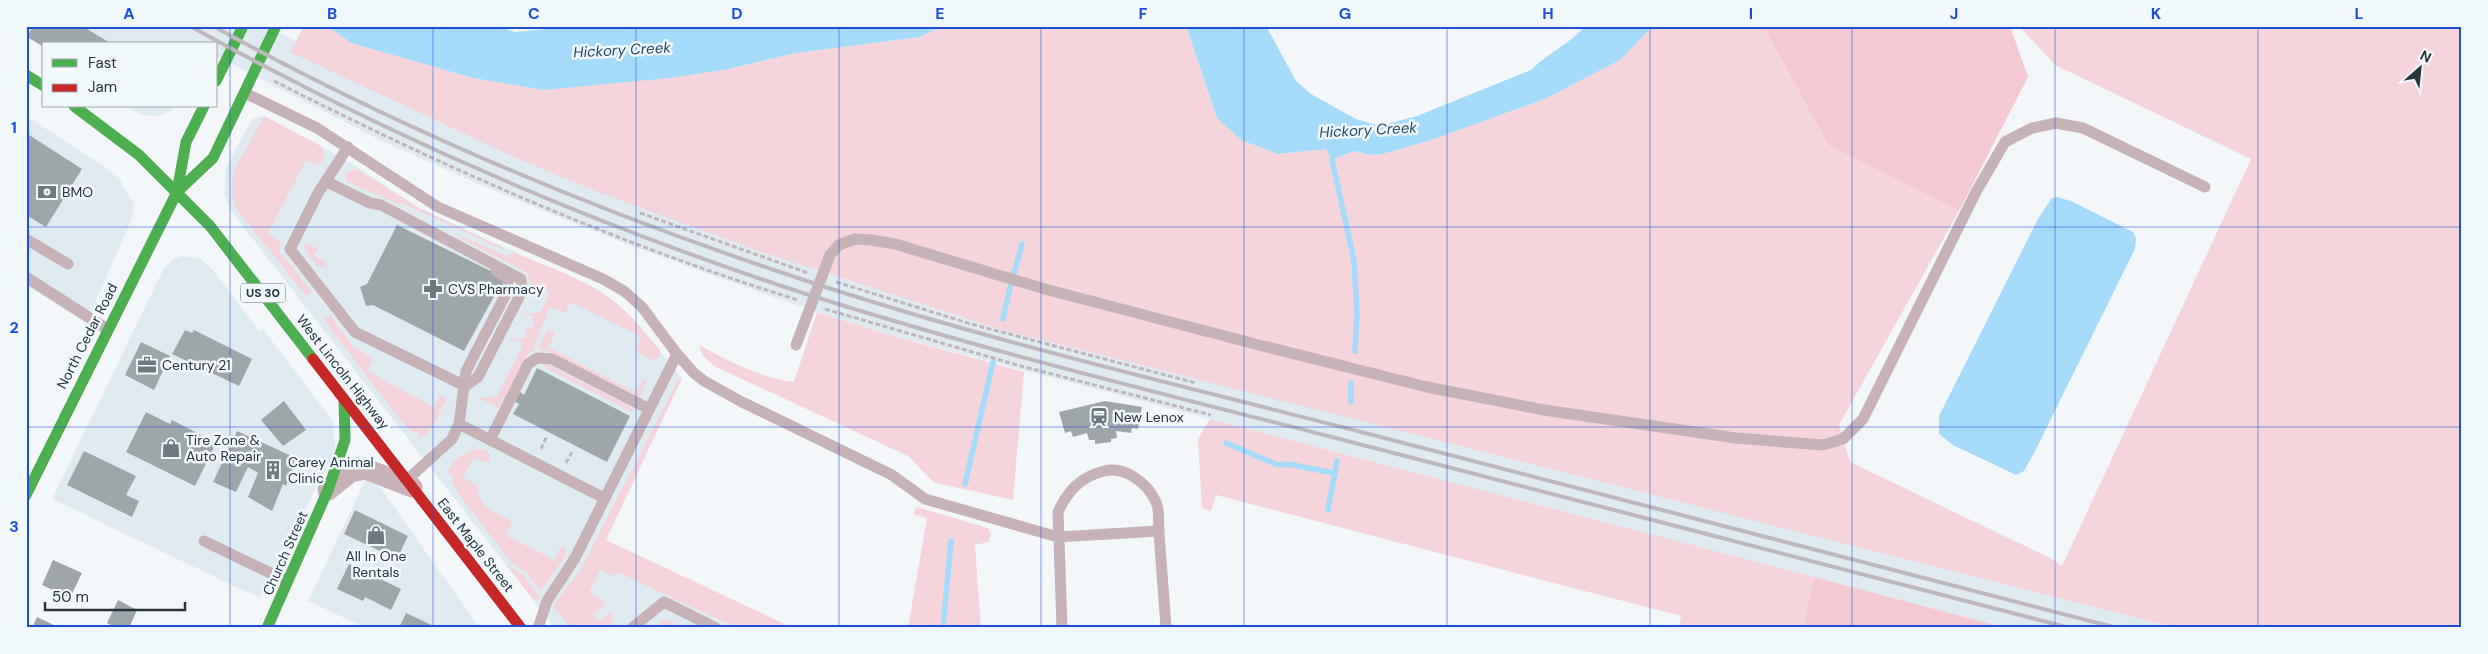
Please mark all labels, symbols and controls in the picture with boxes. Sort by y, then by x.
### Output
text: A [123,3,135,24]
text: B [327,3,337,24]
text: C [528,3,540,24]
text: D [731,3,743,24]
text: E [935,3,945,24]
text: F [1139,3,1148,24]
text: G [1339,3,1351,24]
text: H [1542,3,1554,24]
text: I [1749,3,1753,24]
text: J [1950,3,1958,24]
text: K [2151,3,2162,24]
text: L [2355,3,2364,24]
water label: Hickory Creek [573,37,672,63]
legend [42,42,218,108]
north arrow [2396,42,2446,92]
text: N [2417,46,2435,67]
text: Fast [88,53,117,73]
text: Jam [88,77,117,97]
text: 1 [11,117,17,138]
water label: Hickory Creek [1319,117,1418,143]
bank icon: BMO [36,181,58,203]
place label: BMO [62,183,93,201]
pharmacy icon: CVS Pharmacy [422,278,444,300]
street label: North Cedar Road [53,280,121,392]
place label: CVS Pharmacy [448,280,544,298]
road number: US 30 [240,284,286,302]
street label: West Lincoln Highway [292,311,394,433]
text: 2 [9,317,19,338]
office icon: Century 21 [136,354,158,376]
place label: Century 21 [162,356,231,374]
station icon: New Lenox [1088,406,1110,428]
place label: New Lenox [1114,408,1184,426]
place label: Tire Zone & Auto Repair [186,431,261,465]
shop icon: Tire Zone & Auto Repair [160,437,182,459]
place label: Carey Animal Clinic [288,453,374,487]
building icon: Carey Animal Clinic [262,459,284,481]
street label: East Maple Street [434,495,518,595]
street label: Church Street [258,508,312,598]
text: 3 [9,516,19,537]
shop icon: All In One Rentals [365,524,387,546]
place label: All In One Rentals [345,547,407,581]
scale bar [45,579,185,611]
text: 50 m [52,587,89,607]

